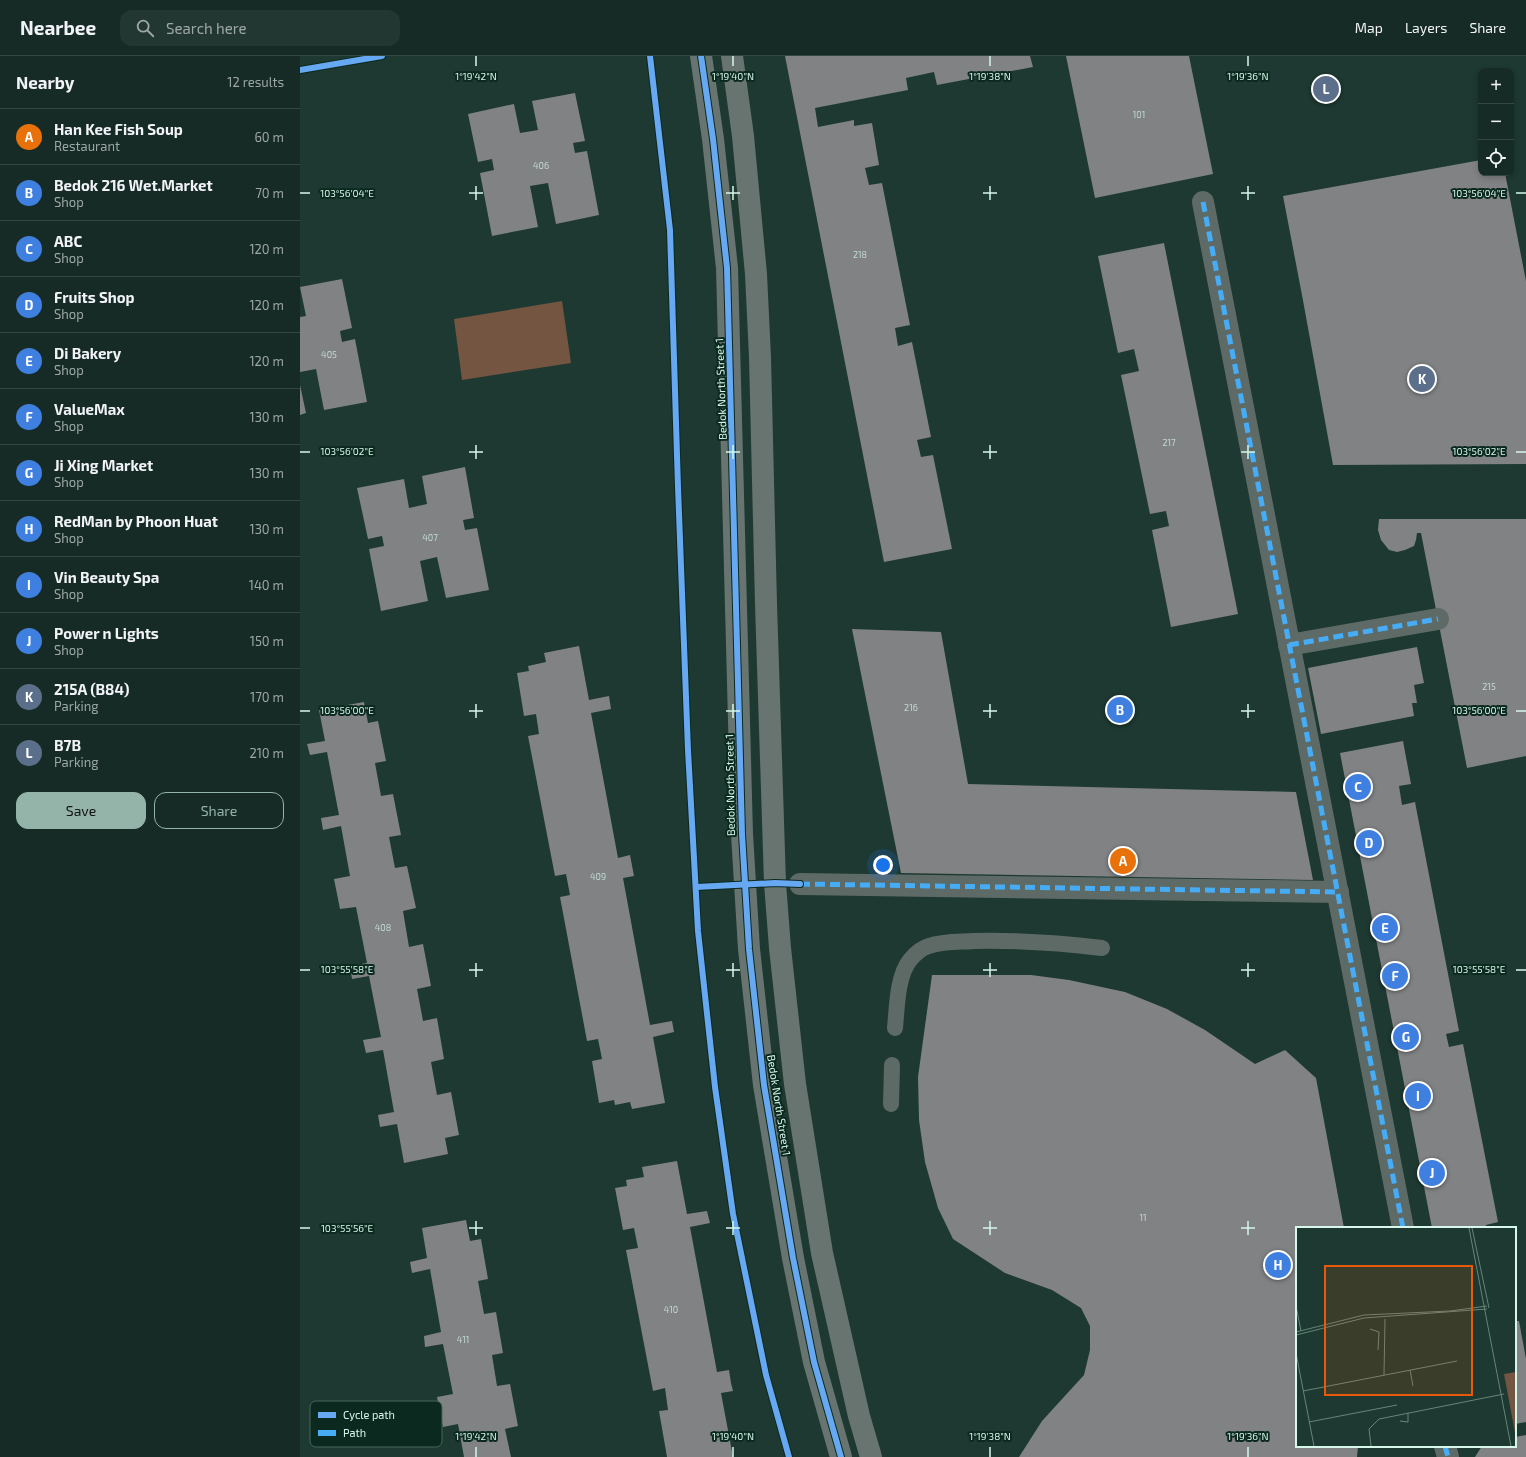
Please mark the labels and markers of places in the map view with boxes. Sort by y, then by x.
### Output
pin: L [1313,74,1339,104]
pin: K [1409,364,1435,394]
pin: B [1107,695,1133,725]
pin: C [1345,772,1371,802]
pin: D [1356,828,1382,858]
pin: A [1110,846,1136,876]
pin: E [1372,913,1398,943]
pin: F [1382,961,1408,991]
pin: G [1393,1022,1419,1052]
pin: I [1405,1081,1431,1111]
pin: J [1419,1158,1445,1188]
pin: H [1265,1250,1291,1280]

